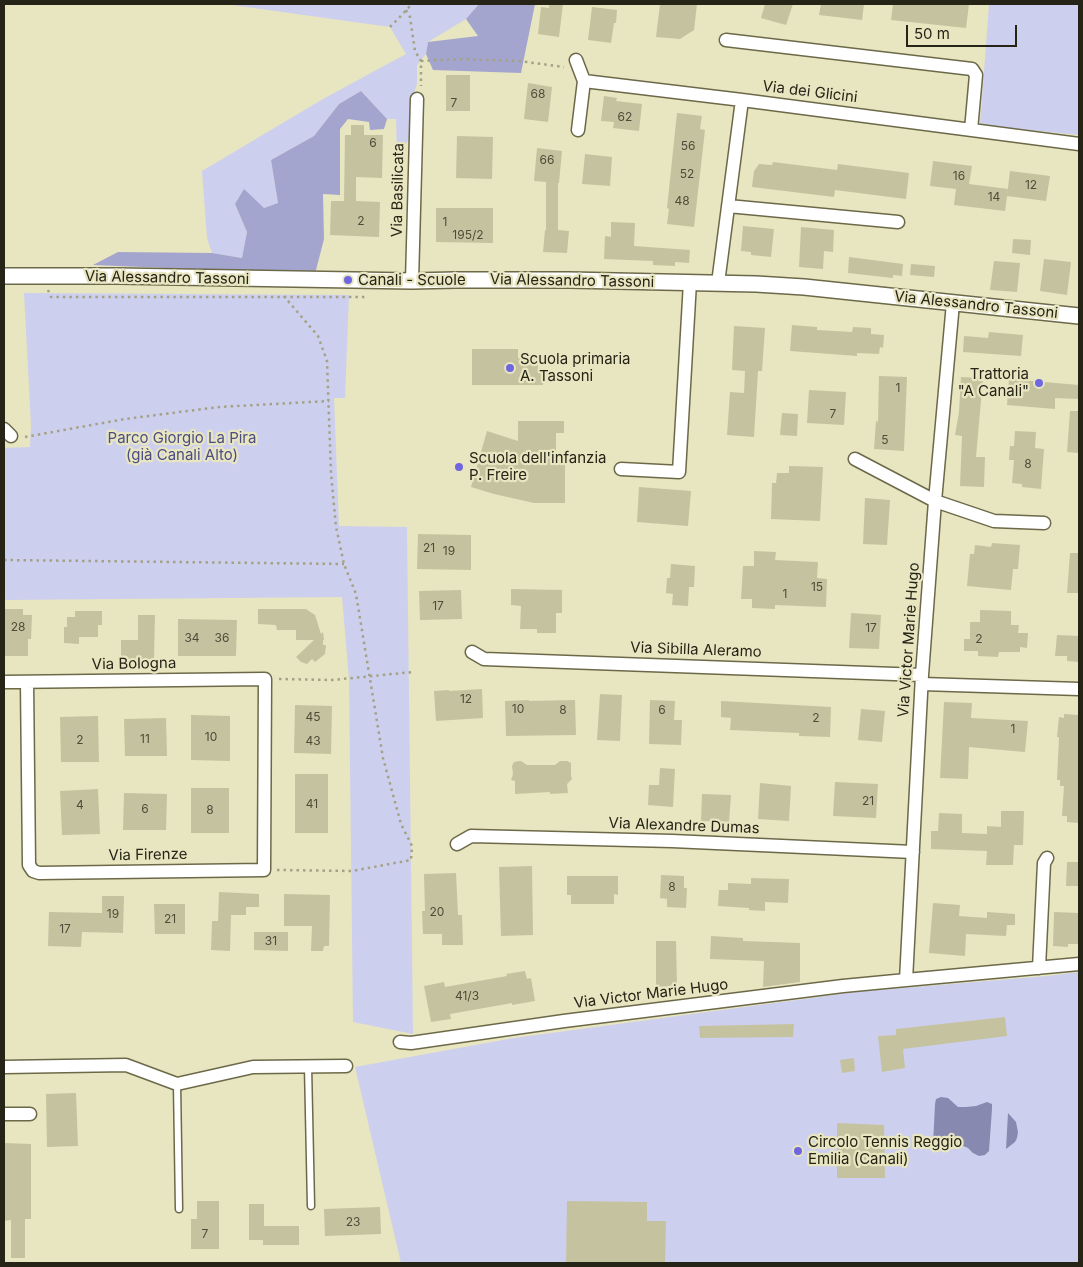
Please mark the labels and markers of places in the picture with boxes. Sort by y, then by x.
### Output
place label: Canali - Scuole [358,271,466,289]
marker: Canali - Scuole [342,274,354,286]
place label: Scuola primaria A. Tassoni [520,350,631,385]
marker: Scuola primaria A. Tassoni [504,362,516,374]
place label: Trattoria "A Canali" [958,365,1029,400]
marker: Trattoria "A Canali" [1033,377,1045,389]
place label: Scuola dell'infanzia P. Freire [469,449,606,484]
marker: Scuola dell'infanzia P. Freire [453,461,465,473]
place label: Circolo Tennis Reggio Emilia (Canali) [808,1133,962,1168]
marker: Circolo Tennis Reggio Emilia (Canali) [792,1145,804,1157]

